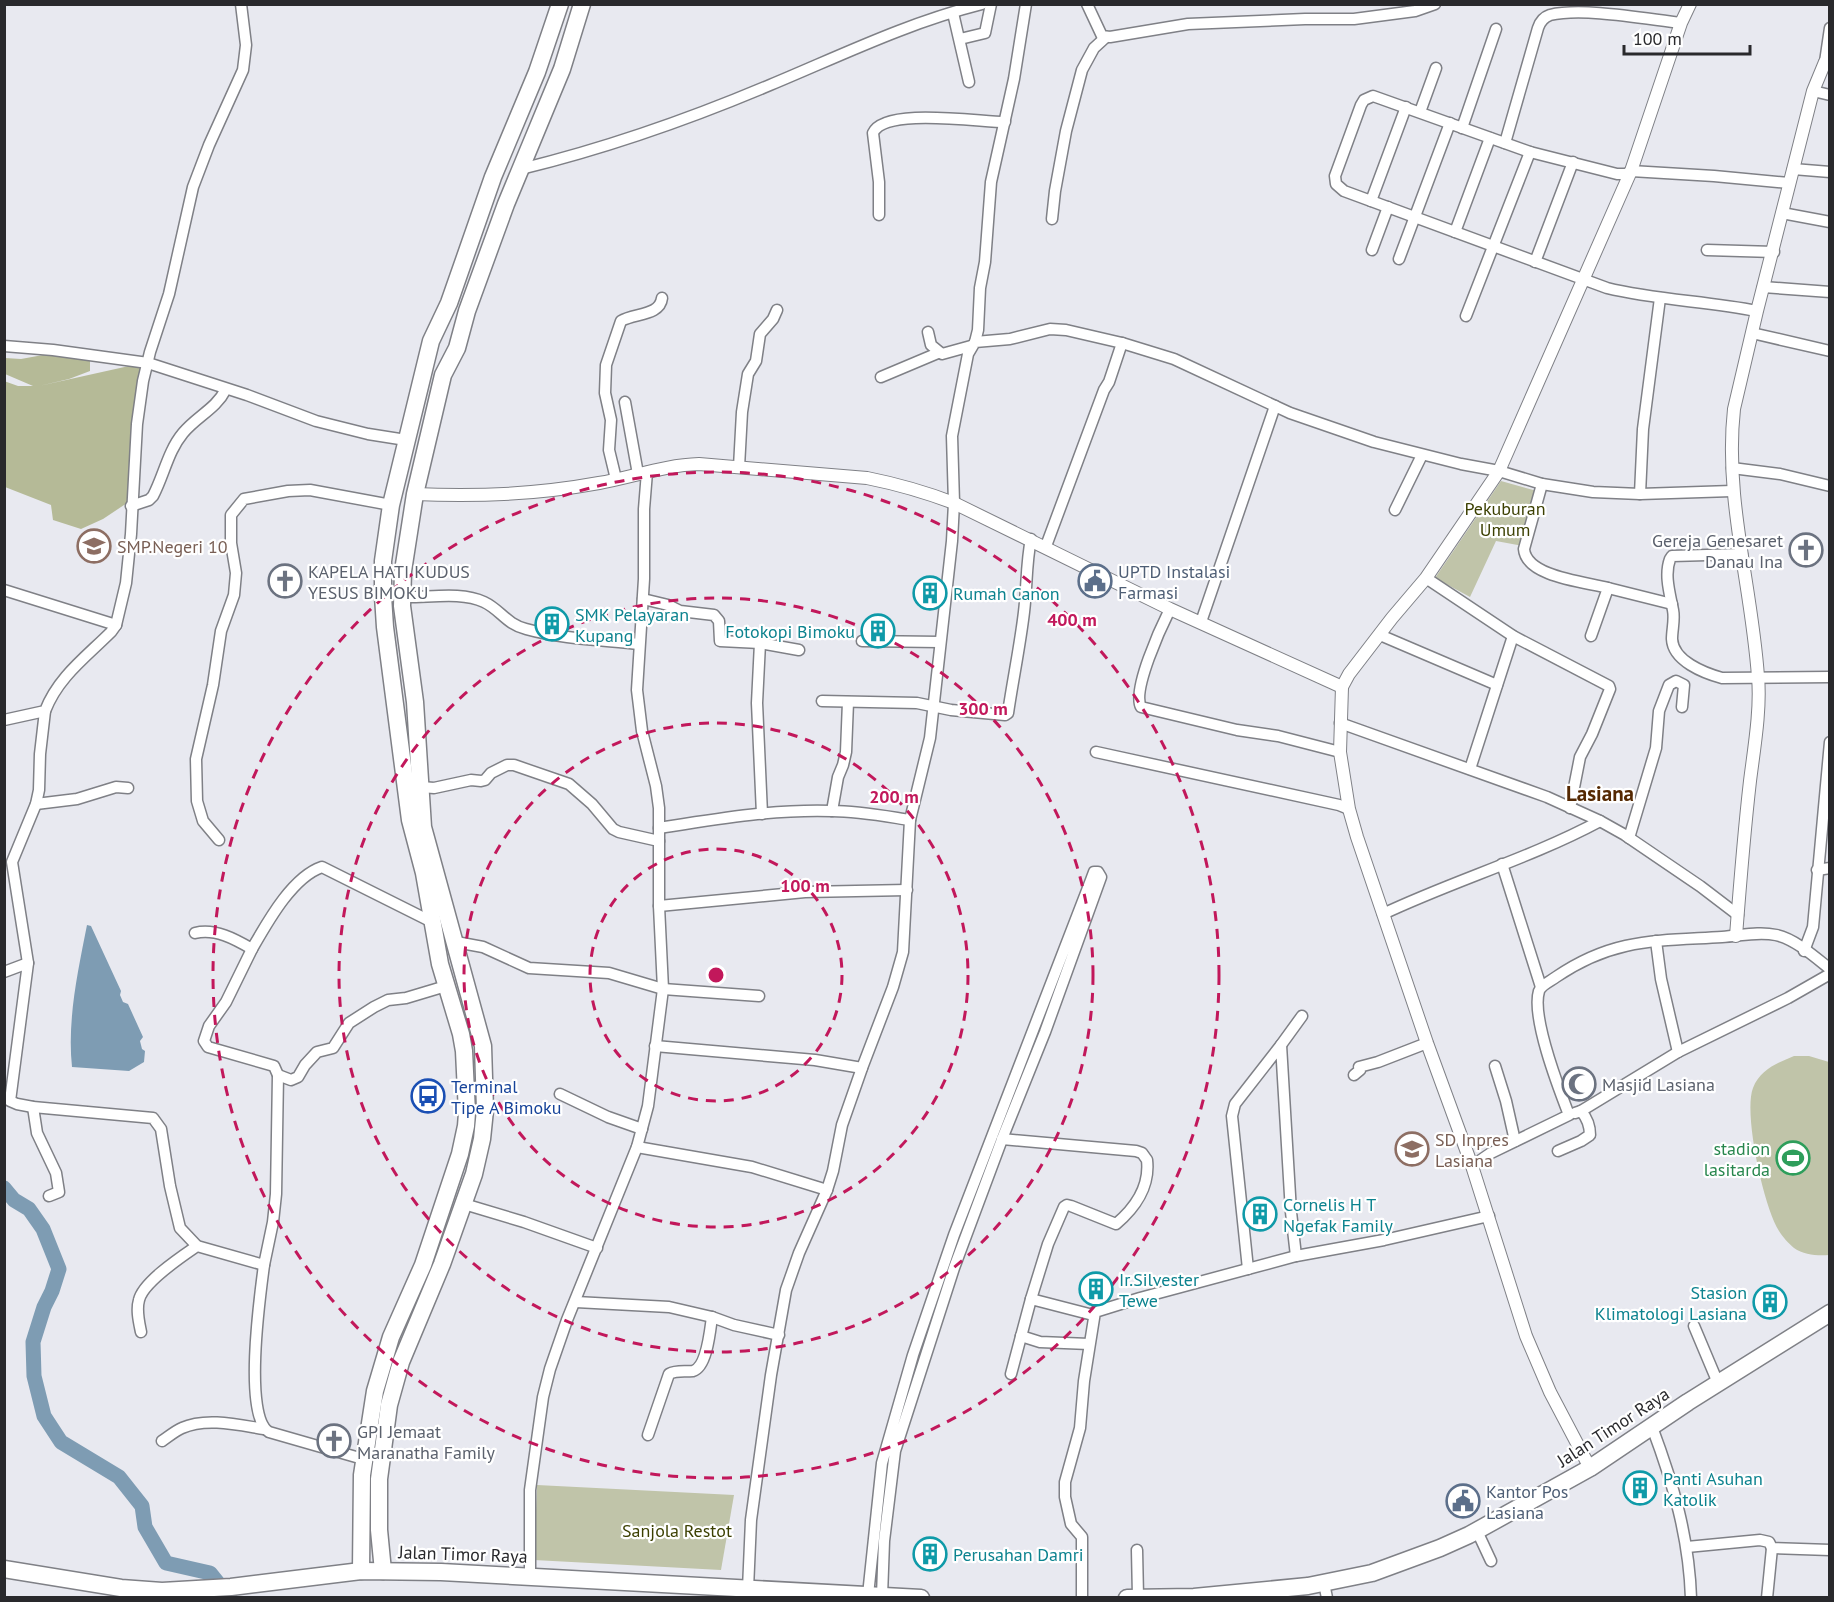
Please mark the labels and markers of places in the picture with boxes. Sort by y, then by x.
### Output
school or university icon: SMP.Negeri 10 [76,528,112,564]
place label: Gereja Genesaret Danau Ina [1652,529,1783,573]
church icon: Gereja Genesaret Danau Ina [1788,532,1824,568]
place label: SMP.Negeri 10 [117,535,228,558]
place label: KAPELA HATI KUDUS YESUS BIMOKU [308,560,470,604]
place label: UPTD Instalasi Farmasi [1118,560,1230,604]
church icon: KAPELA HATI KUDUS YESUS BIMOKU [267,563,303,599]
public building icon: UPTD Instalasi Farmasi [1077,563,1113,599]
building icon: Rumah Canon [912,575,948,611]
place label: Rumah Canon [953,582,1060,605]
place label: SMK Pelayaran Kupang [575,603,689,647]
building icon: SMK Pelayaran Kupang [534,606,570,642]
building icon: Fotokopi Bimoku [860,613,896,649]
place label: Fotokopi Bimoku [725,620,855,643]
centre of rings [706,965,726,985]
mosque icon: Masjid Lasiana [1561,1066,1597,1102]
place label: Masjid Lasiana [1602,1073,1715,1096]
place label: Terminal Tipe A Bimoku [451,1075,561,1119]
bus stop icon: Terminal Tipe A Bimoku [410,1078,446,1114]
place label: SD Inpres Lasiana [1435,1128,1509,1172]
school or university icon: SD Inpres Lasiana [1394,1131,1430,1167]
place label: stadion lasitarda [1704,1137,1770,1181]
sports icon: stadion lasitarda [1775,1140,1811,1176]
place label: Cornelis H T Ngefak Family [1283,1193,1393,1237]
building icon: Cornelis H T Ngefak Family [1242,1196,1278,1232]
place label: Ir.Silvester Tewe [1119,1268,1199,1312]
building icon: Ir.Silvester Tewe [1078,1271,1114,1307]
place label: Stasion Klimatologi Lasiana [1595,1281,1747,1325]
building icon: Stasion Klimatologi Lasiana [1752,1284,1788,1320]
place label: GPI Jemaat Maranatha Family [357,1420,496,1464]
church icon: GPI Jemaat Maranatha Family [316,1423,352,1459]
place label: Panti Asuhan Katolik [1663,1467,1763,1511]
building icon: Panti Asuhan Katolik [1622,1470,1658,1506]
place label: Kantor Pos Lasiana [1486,1480,1568,1524]
public building icon: Kantor Pos Lasiana [1445,1483,1481,1519]
building icon: Perusahan Damri [912,1536,948,1572]
place label: Perusahan Damri [953,1543,1084,1566]

